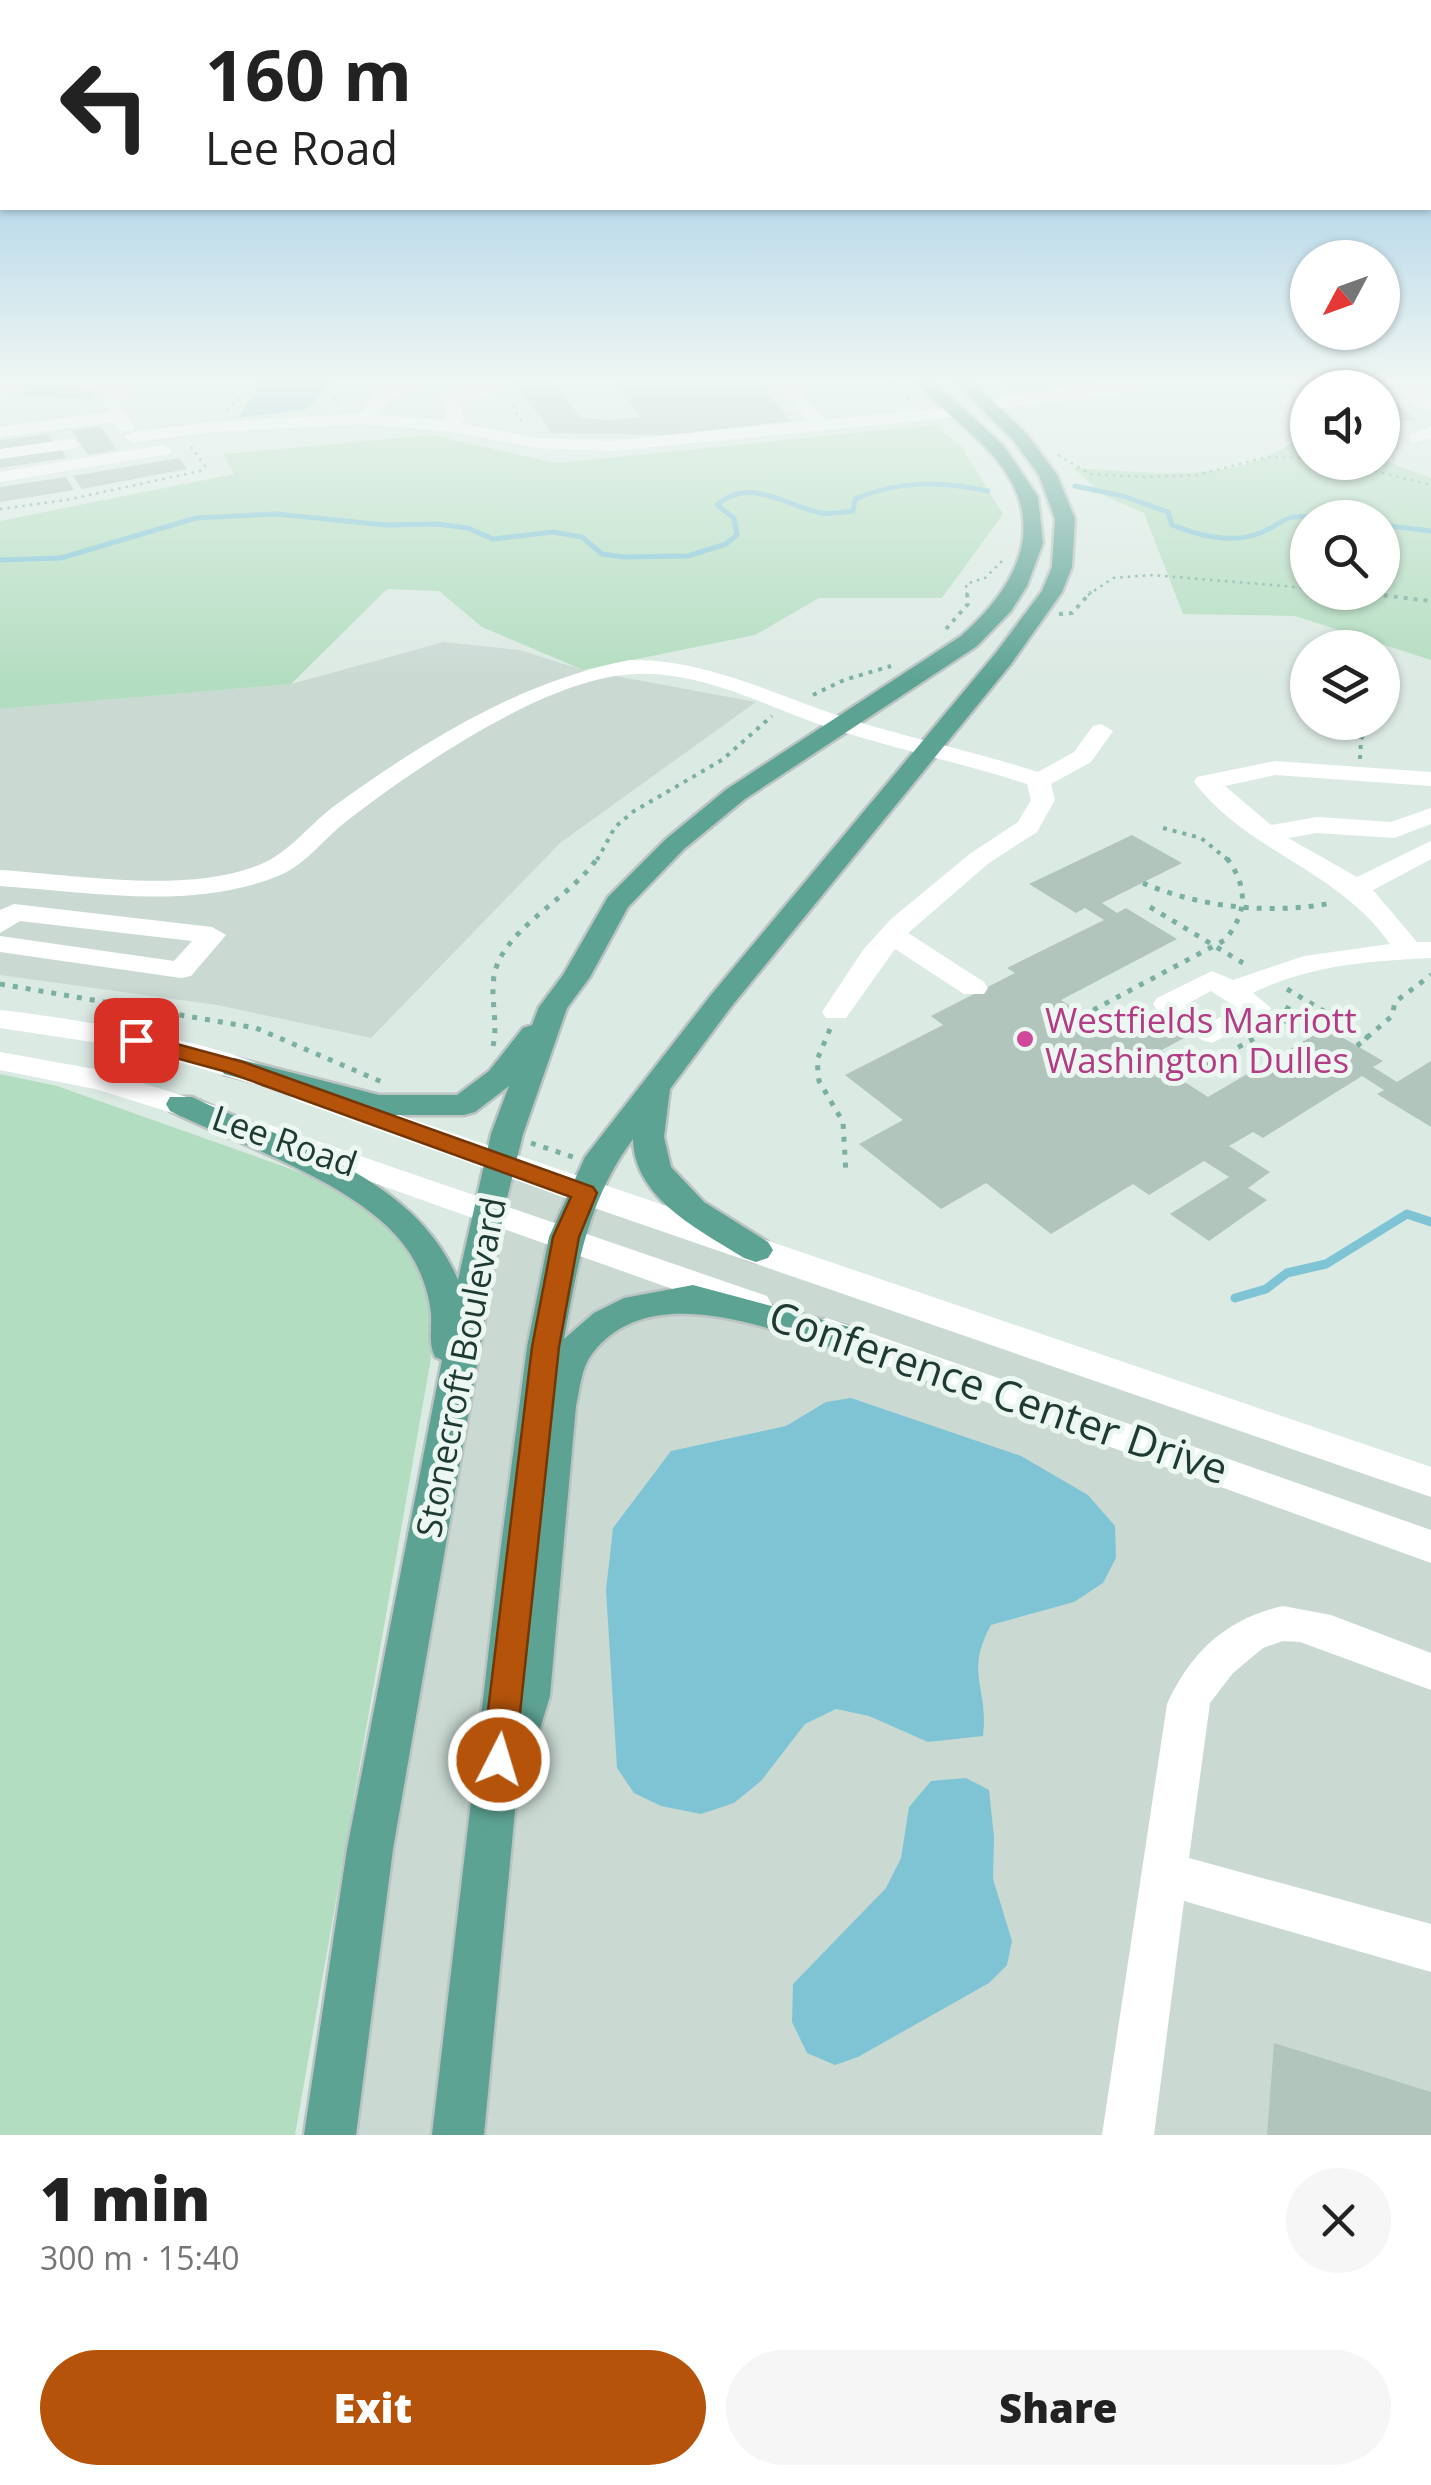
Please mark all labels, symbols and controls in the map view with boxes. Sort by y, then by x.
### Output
text: 160 m [205,26,412,122]
icon: left [40,40,170,170]
text: Lee Road [205,117,398,178]
north arrow [1290,240,1400,350]
map controls [1290,240,1400,740]
button: sound [1290,370,1400,480]
button: search [1290,500,1400,610]
button: layers [1290,630,1400,740]
place label: Westfields Marriott Washington Dulles [1045,996,1357,1083]
pin [94,998,179,1083]
icon: arrive [109,1013,164,1068]
marker: Westfields Marriott Washington Dulles [1014,1028,1036,1050]
street label: Lee Road [206,1093,364,1187]
street label: Stonecroft Boulevard [404,1193,516,1541]
street label: Conference Center Drive [762,1286,1236,1496]
position arrow [447,1708,551,1812]
text: 1 min [40,2157,210,2239]
button: close [1286,2168,1391,2273]
text: 300 m · 15:40 [40,2236,239,2279]
button: Exit [40,2350,706,2465]
button: Share [726,2350,1391,2465]

